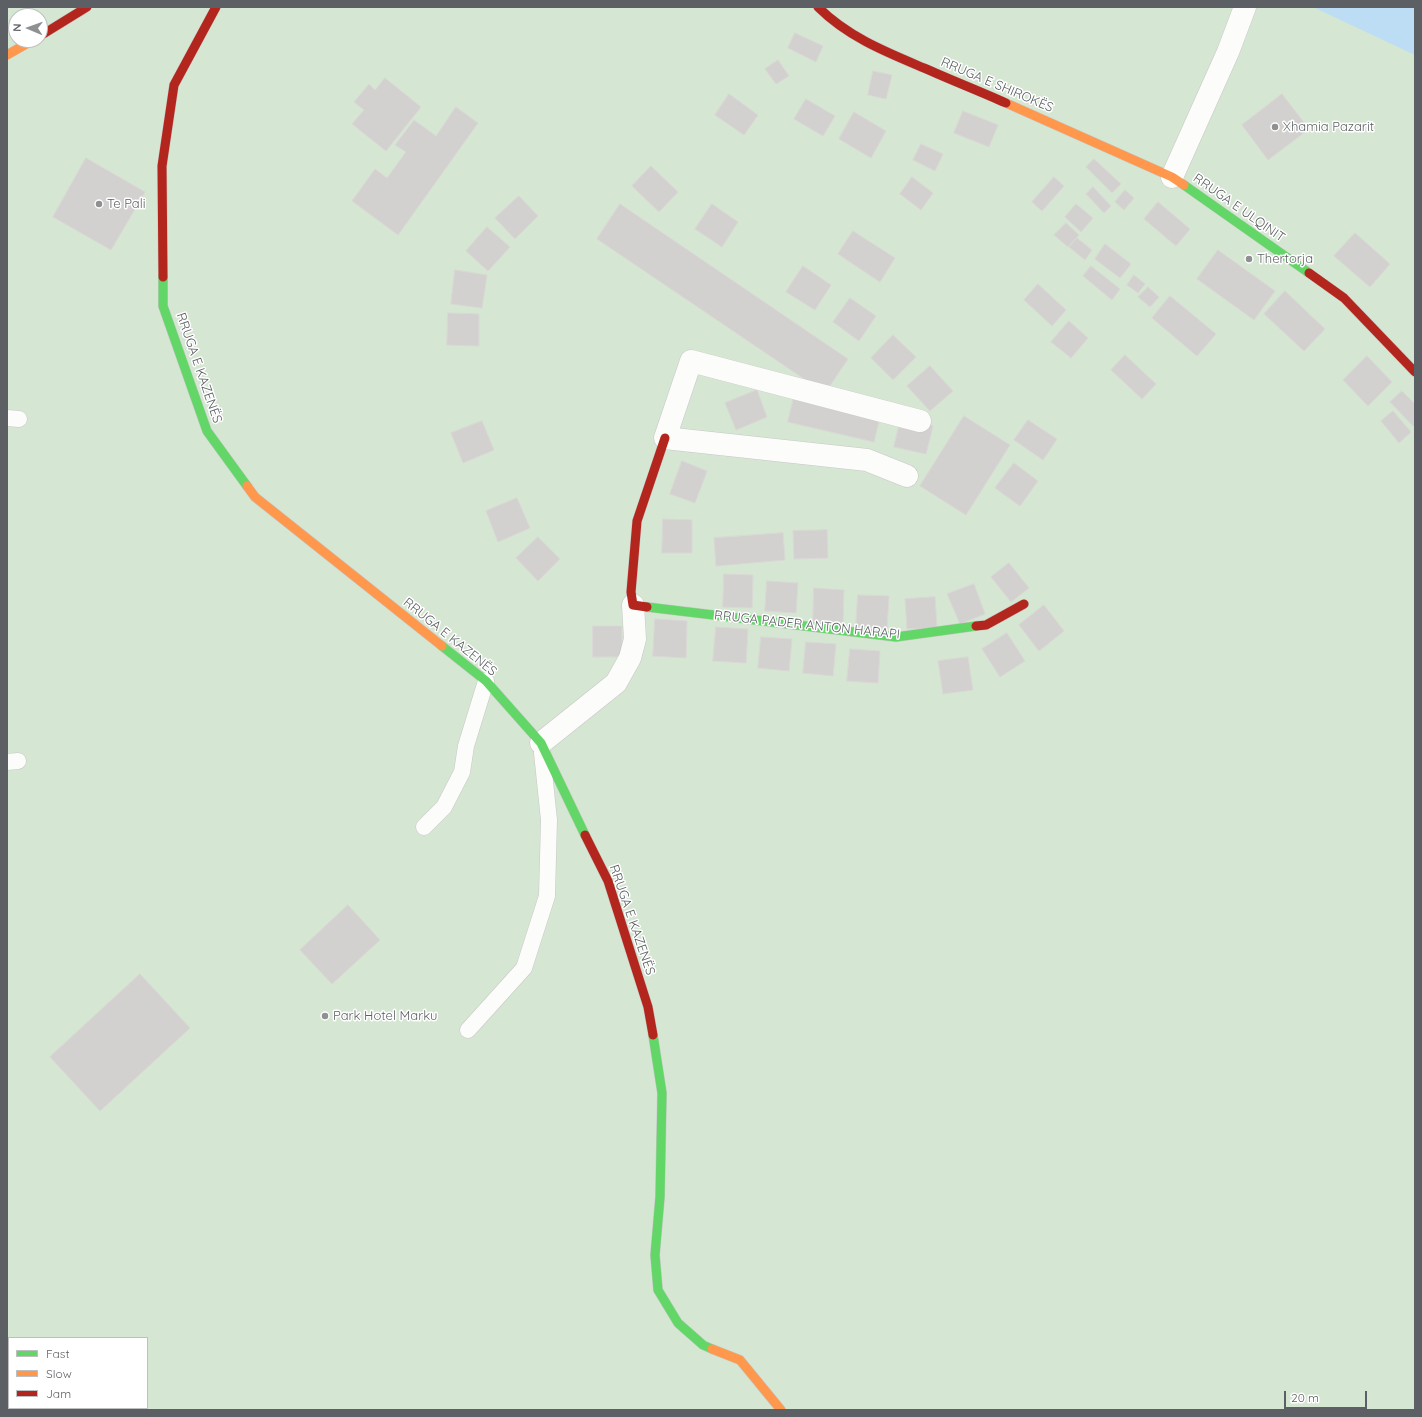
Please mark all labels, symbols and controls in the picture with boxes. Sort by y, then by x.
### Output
north arrow [8,8,48,48]
text: N [10,23,24,32]
street label: RRUGA E SHIROKËS [939,54,1055,116]
place label: Xhamia Pazarit [1283,119,1374,135]
marker: Xhamia Pazarit [1270,122,1280,132]
street label: RRUGA E ULQINIT [1190,170,1288,246]
place label: Te Pali [107,196,146,212]
marker: Te Pali [94,199,104,209]
place label: Thertorja [1257,251,1313,267]
marker: Thertorja [1244,254,1254,264]
street label: RRUGA E KAZENËS [173,311,225,425]
street label: RRUGA E KAZENËS [400,595,500,679]
street label: RRUGA PADER ANTON HARAPI [713,607,901,643]
street label: RRUGA E KAZENËS [606,863,658,977]
place label: Park Hotel Marku [333,1008,437,1024]
marker: Park Hotel Marku [320,1011,330,1021]
legend [8,1337,148,1409]
text: Fast [46,1346,70,1361]
text: Slow [46,1366,72,1381]
scale bar [1286,1383,1369,1409]
text: Jam [46,1386,71,1401]
text: 20 m [1291,1390,1319,1405]

